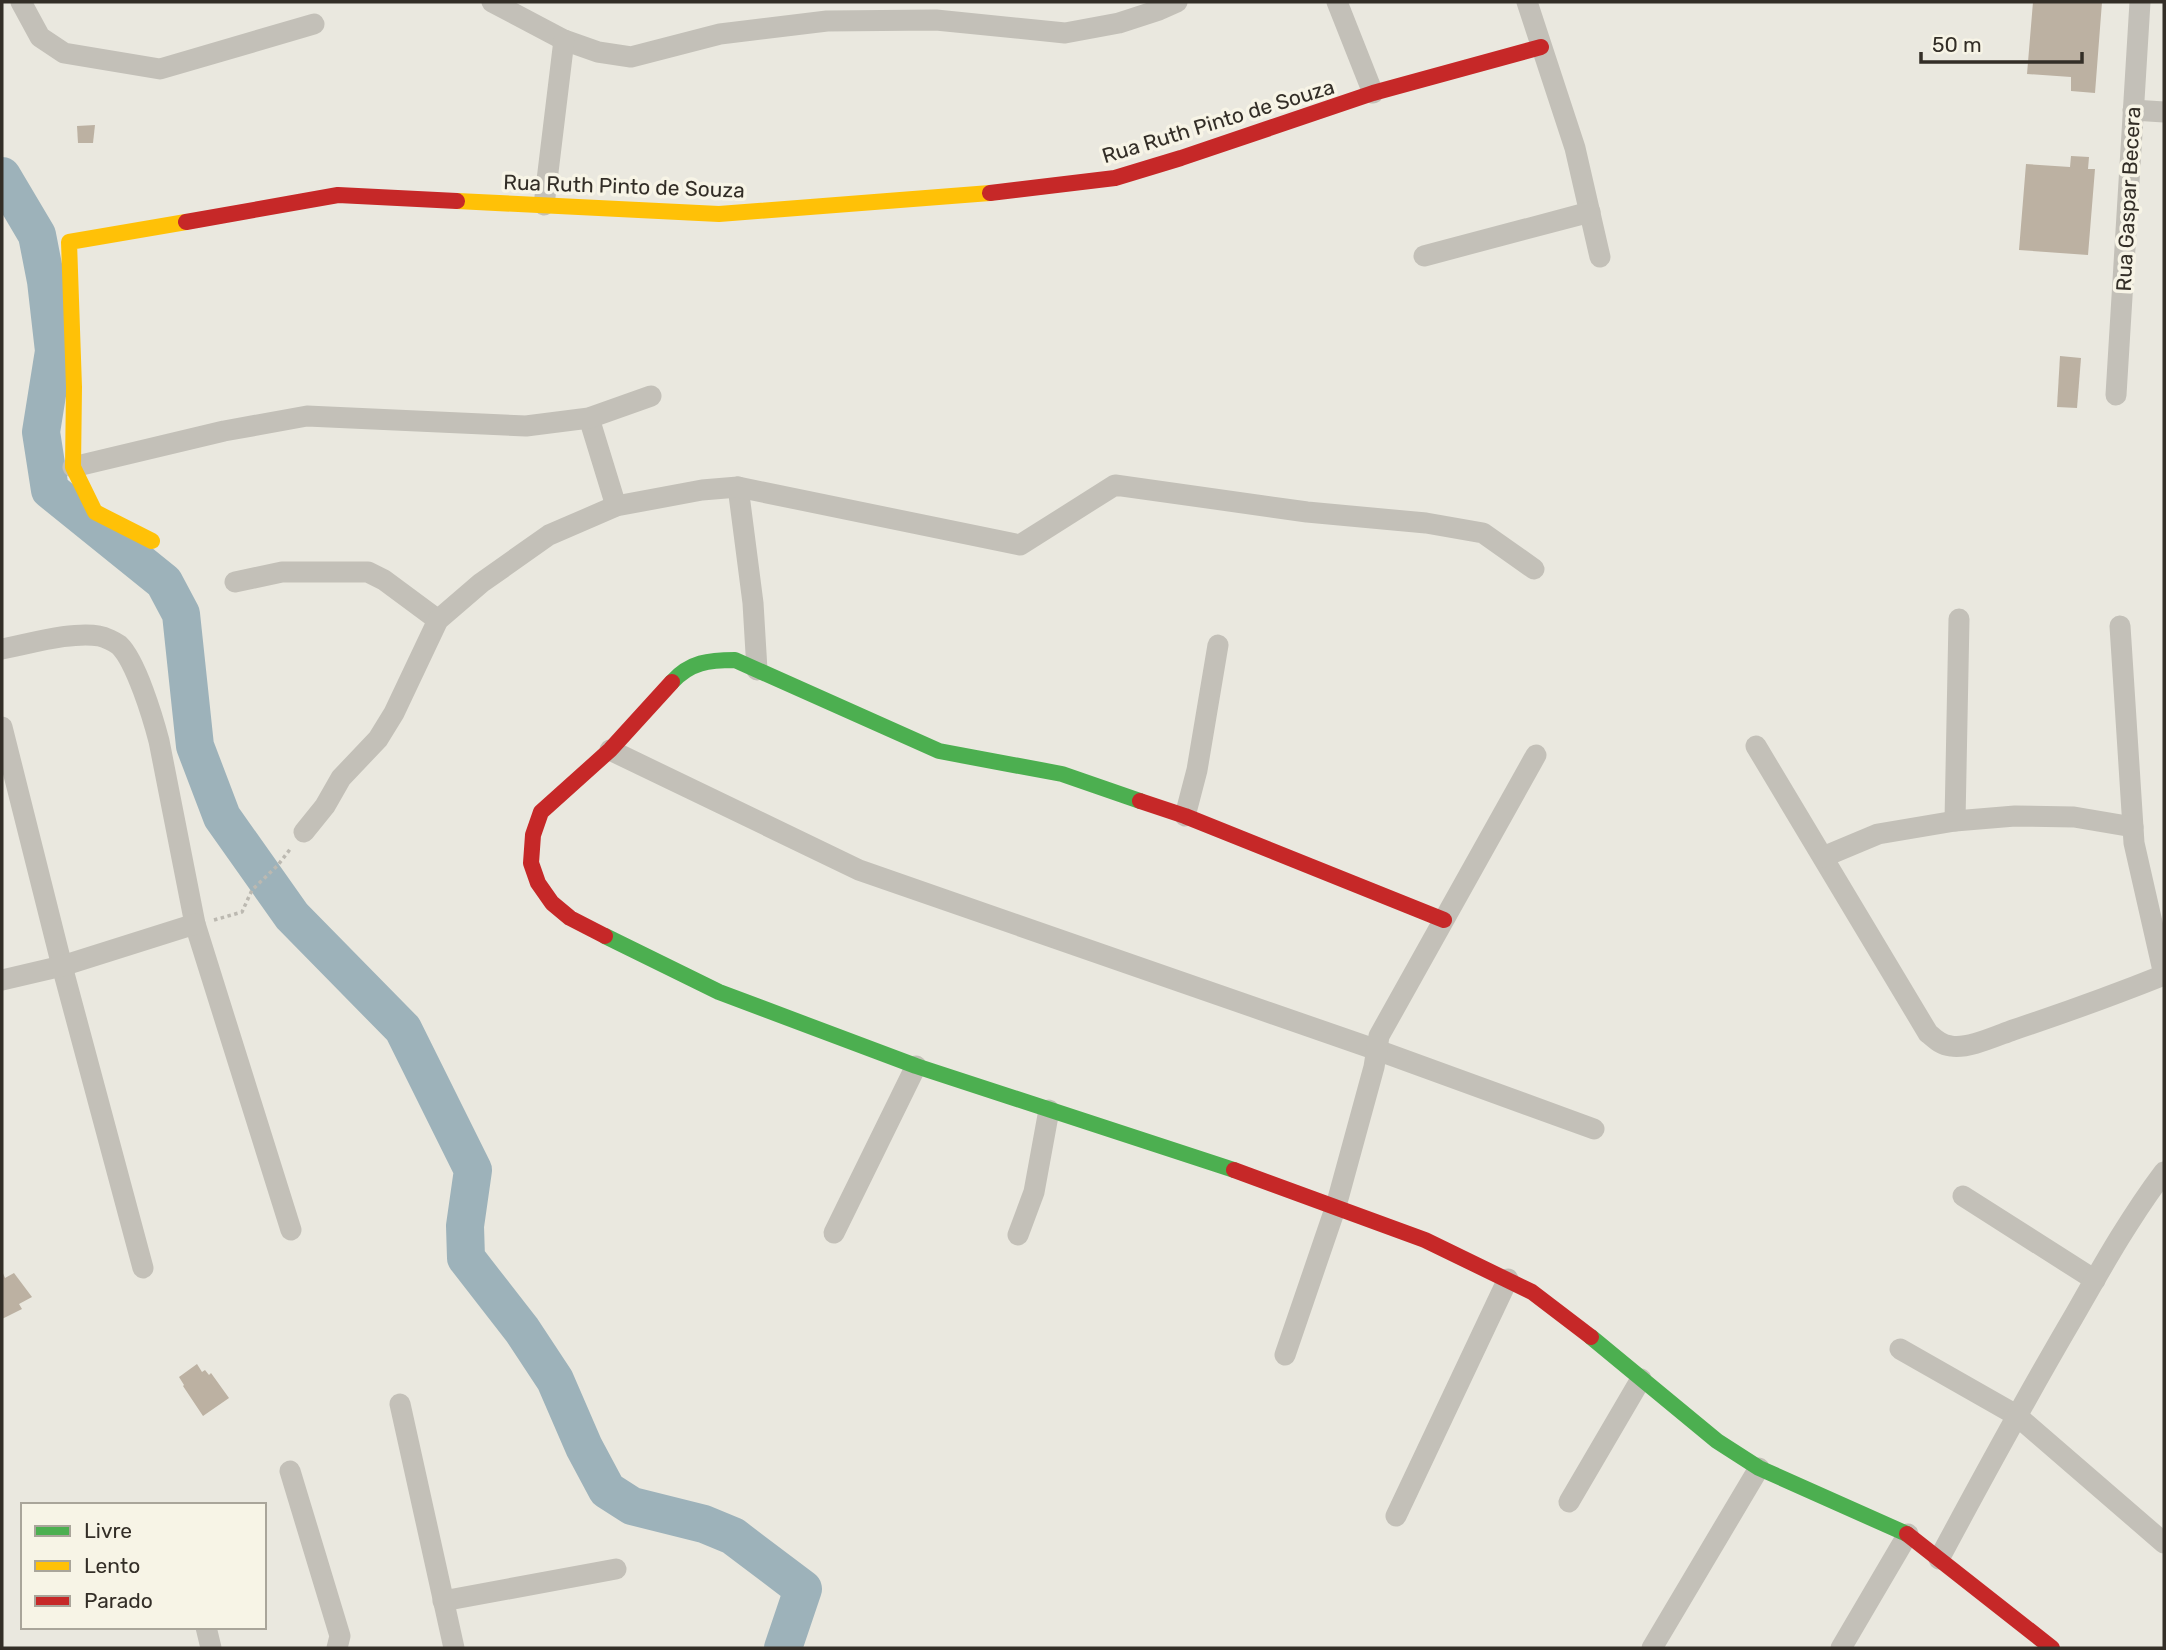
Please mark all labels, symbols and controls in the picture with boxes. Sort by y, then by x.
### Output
scale bar [1921,21,2082,65]
text: 50 m [1932,32,1982,57]
street label: Rua Ruth Pinto de Souza [1099,74,1337,168]
street label: Rua Gaspar Becera [2111,106,2145,292]
street label: Rua Ruth Pinto de Souza [503,169,745,203]
legend [21,1503,266,1629]
text: Livre [84,1518,132,1543]
text: Lento [84,1553,140,1578]
text: Parado [84,1588,153,1613]

